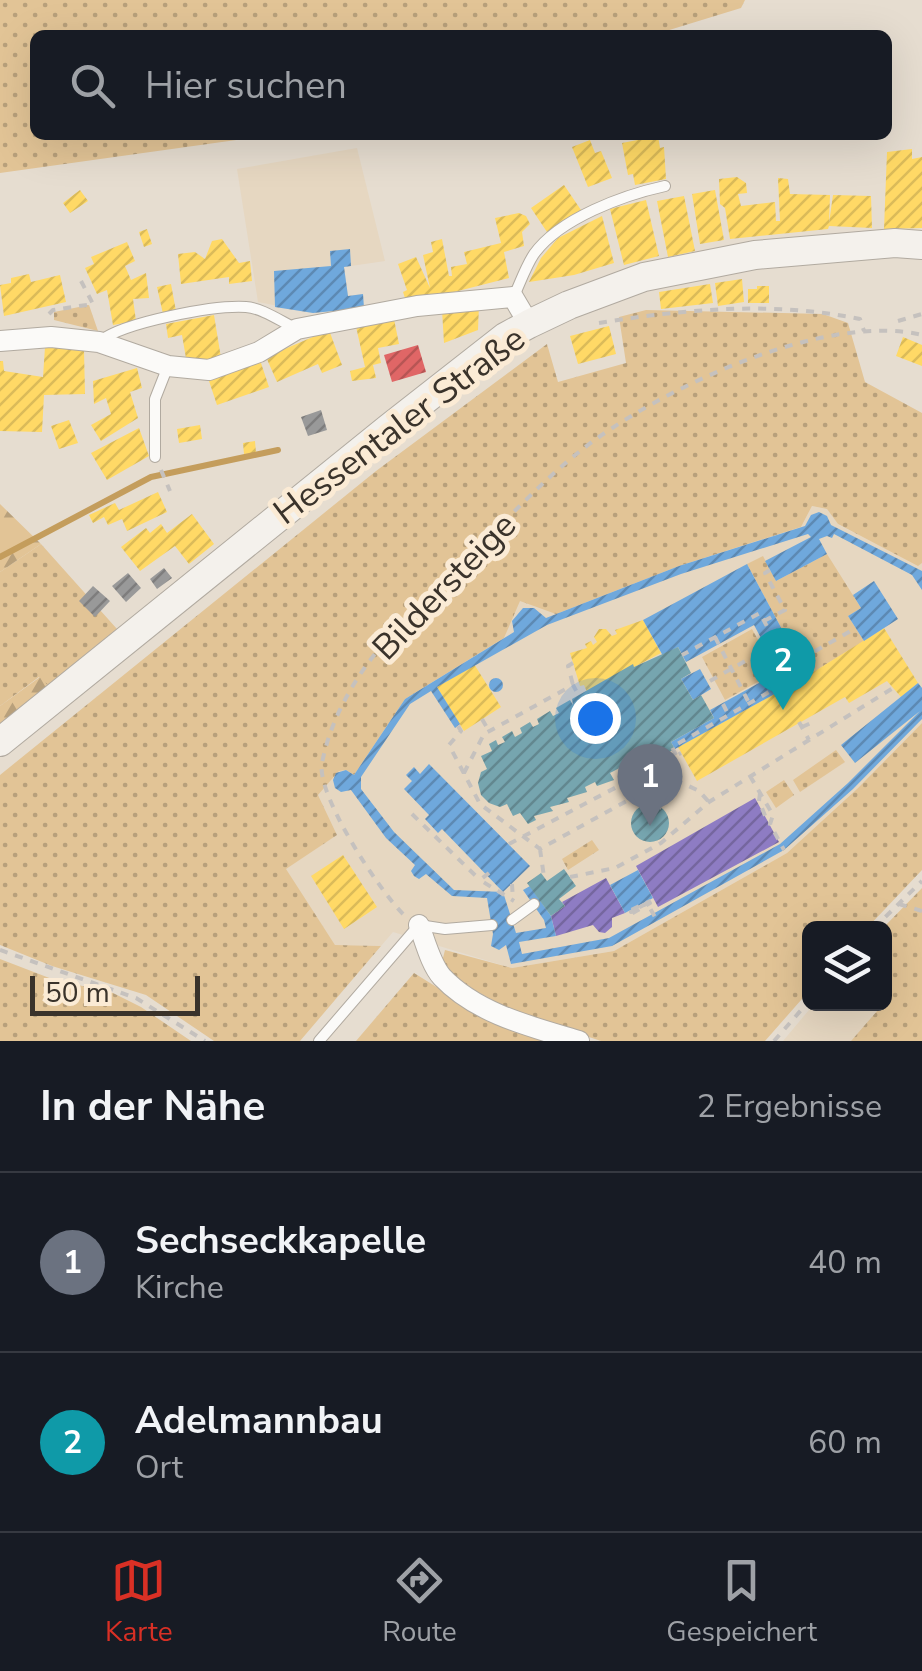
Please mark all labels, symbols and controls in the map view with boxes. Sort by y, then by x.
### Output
search box [30,30,892,140]
icon: search [65,58,120,113]
text: Hier suchen [145,60,347,111]
street label: Hessentaler Straße [264,315,535,535]
street label: Bildersteige [362,502,527,670]
pin: 2 [750,628,816,710]
your location [570,693,621,744]
pin: 1 [618,744,682,826]
map controls [802,921,892,1011]
button: layers [802,921,892,1011]
scale bar [30,971,200,1016]
text: 50 m [45,974,110,1012]
text: In der Nähe [40,1078,265,1135]
text: 2 Ergebnisse [697,1085,882,1128]
text: Sechseckkapelle [135,1215,426,1266]
text: 1 [63,1241,82,1284]
text: 40 m [808,1241,882,1284]
text: Kirche [135,1266,224,1309]
text: Adelmannbau [135,1395,383,1446]
text: 2 [63,1421,82,1464]
text: 60 m [808,1421,882,1464]
text: Ort [135,1446,183,1489]
tab: Karte [105,1553,173,1651]
tab: Route [382,1553,457,1651]
tab: Gespeichert [666,1553,817,1651]

